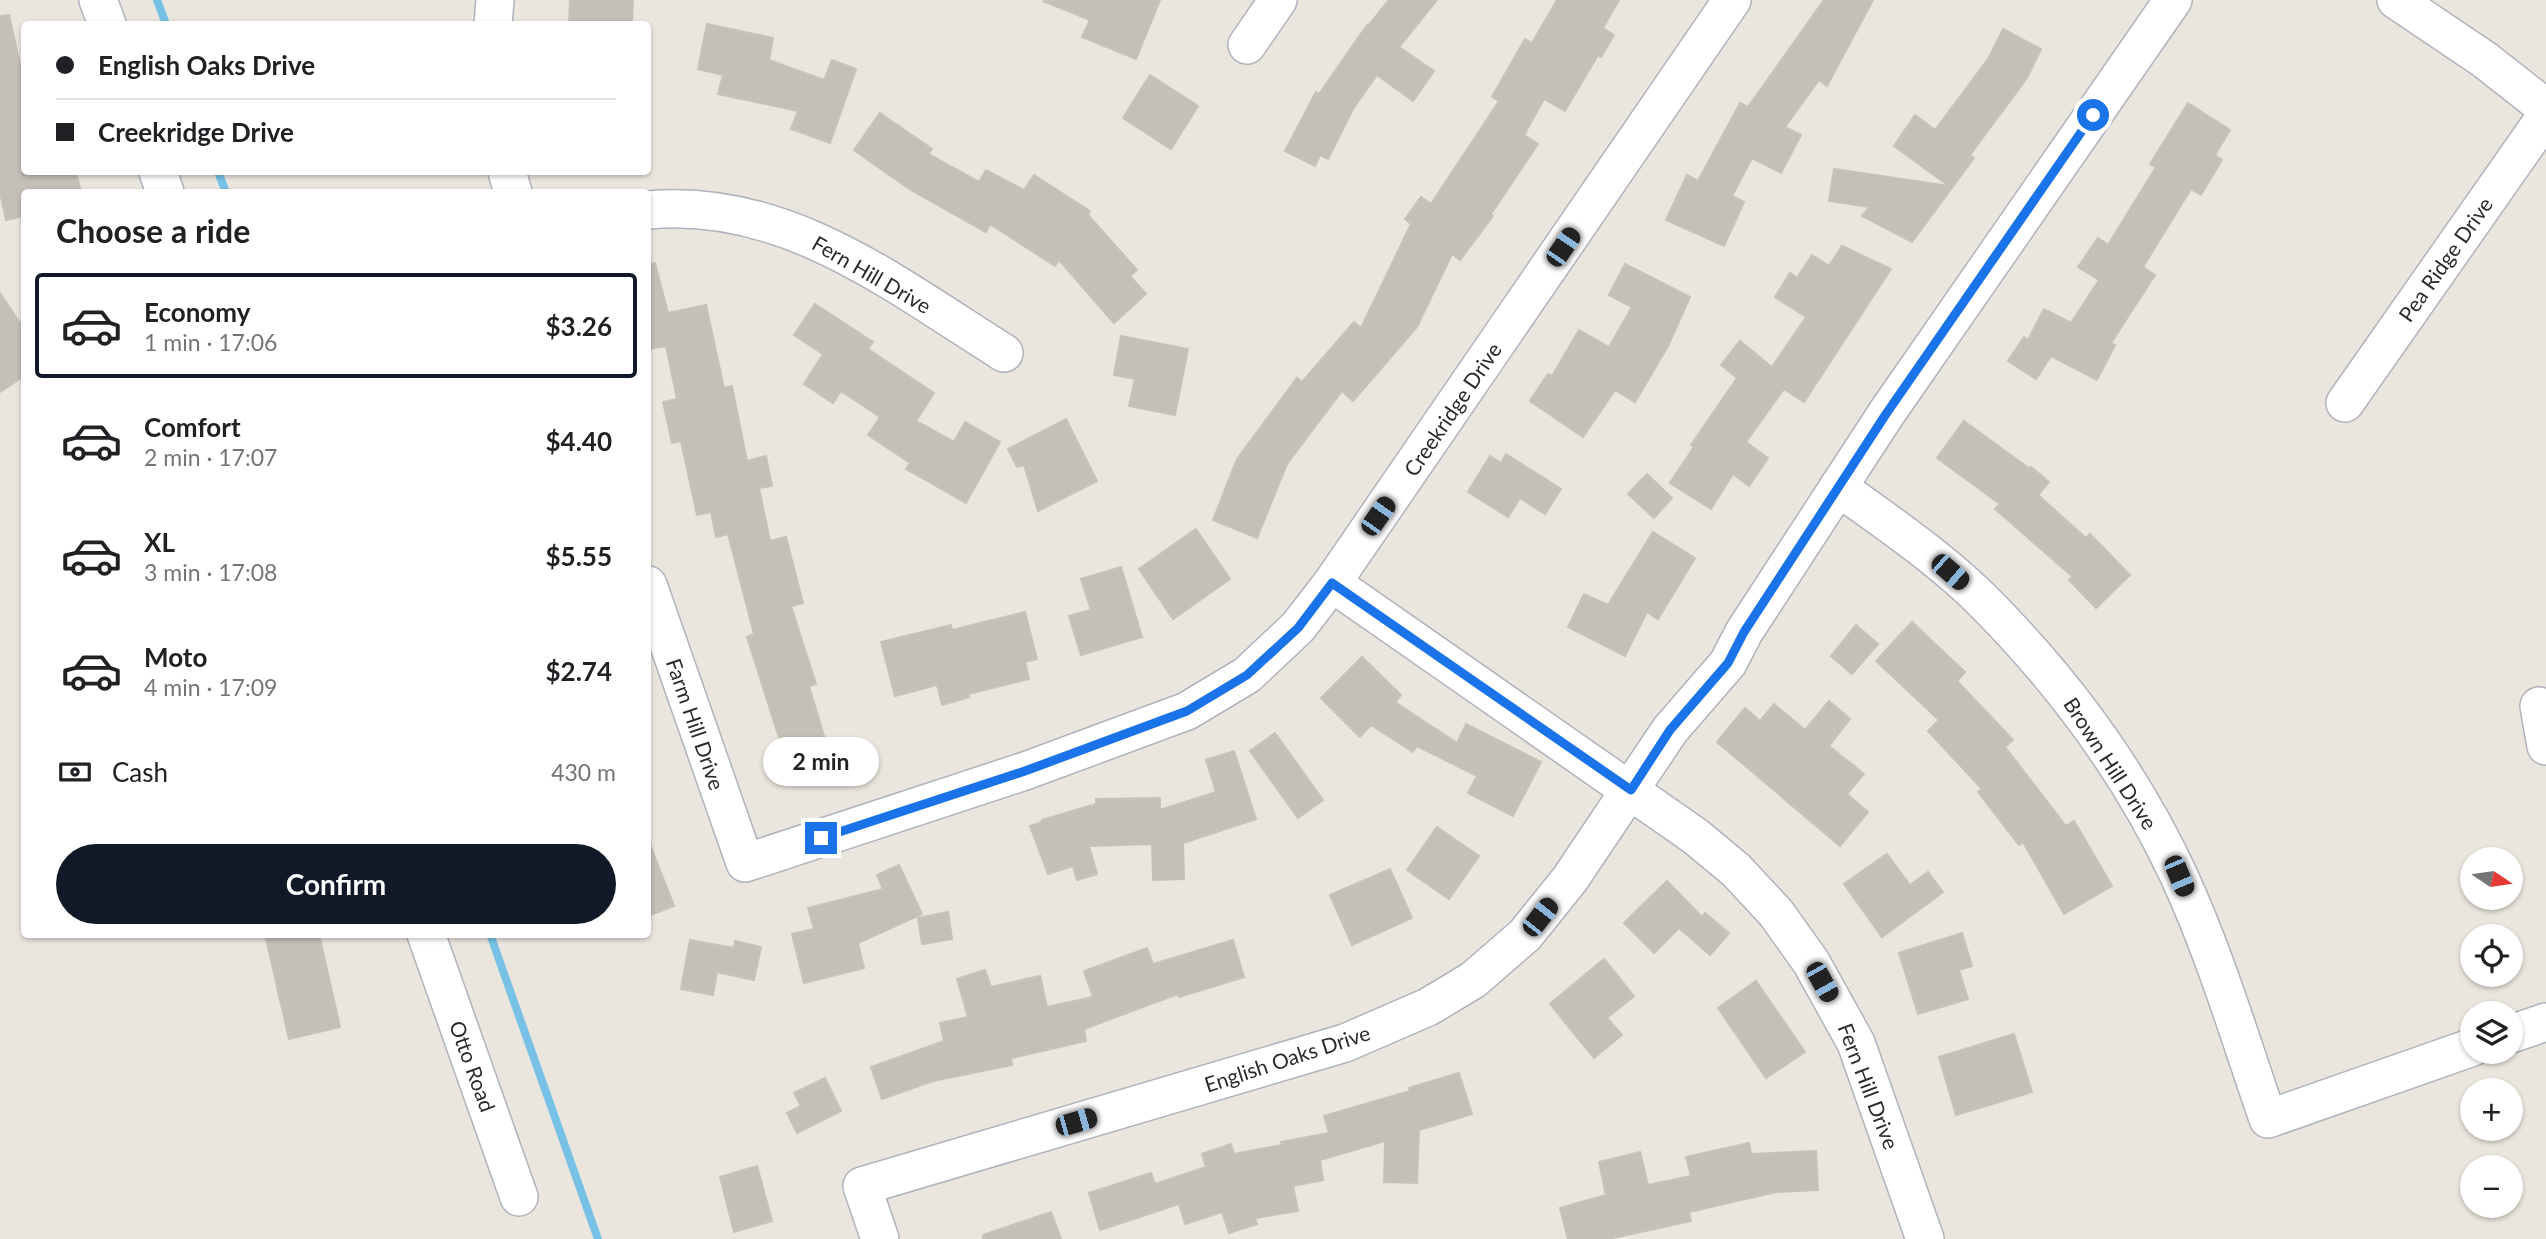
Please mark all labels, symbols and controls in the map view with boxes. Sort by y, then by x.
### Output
text: English Oaks Drive [98,49,315,81]
route start [2077,99,2109,131]
text: Creekridge Drive [98,116,294,148]
street label: Pea Ridge Drive [2393,192,2497,326]
text: Choose a ride [56,211,250,250]
car [1543,224,1584,270]
street label: Fern Hill Drive [808,230,936,318]
icon: car [60,294,123,357]
text: Economy [144,296,250,328]
text: $3.26 [546,310,612,342]
text: 1 min · 17:06 [144,328,277,356]
street label: Creekridge Drive [1398,337,1506,481]
icon: car [60,409,123,472]
text: Comfort [144,411,241,443]
text: $4.40 [546,425,612,457]
text: 2 min · 17:07 [144,443,277,471]
car [1358,493,1399,539]
icon: car [60,524,123,587]
text: XL [144,526,175,558]
text: $5.55 [546,540,612,572]
car [1928,550,1973,594]
text: 3 min · 17:08 [144,558,277,586]
icon: car [60,639,123,702]
text: Moto [144,641,207,673]
text: $2.74 [546,655,612,687]
street label: Farm Hill Drive [662,655,730,793]
text: 4 min · 17:09 [144,673,277,701]
street label: Brown Hill Drive [2059,692,2163,834]
callout: 2 min [763,736,879,786]
text: 2 min [792,747,850,775]
icon: cash [56,753,94,791]
text: Cash [112,756,168,788]
text: 430 m [551,758,616,786]
route end [805,822,837,854]
button: Confirm [56,844,616,924]
north arrow [2460,847,2524,910]
map controls [2460,847,2523,1218]
car [2162,853,2197,899]
car [1519,894,1562,940]
button: locate [2460,924,2523,987]
car [1803,959,1842,1005]
button: layers [2460,1001,2523,1064]
street label: Otto Road [445,1017,501,1115]
street label: English Oaks Drive [1201,1019,1373,1097]
street label: Fern Hill Drive [1833,1019,1905,1153]
button: + [2460,1078,2523,1141]
car [1053,1106,1100,1138]
button: − [2460,1155,2523,1218]

